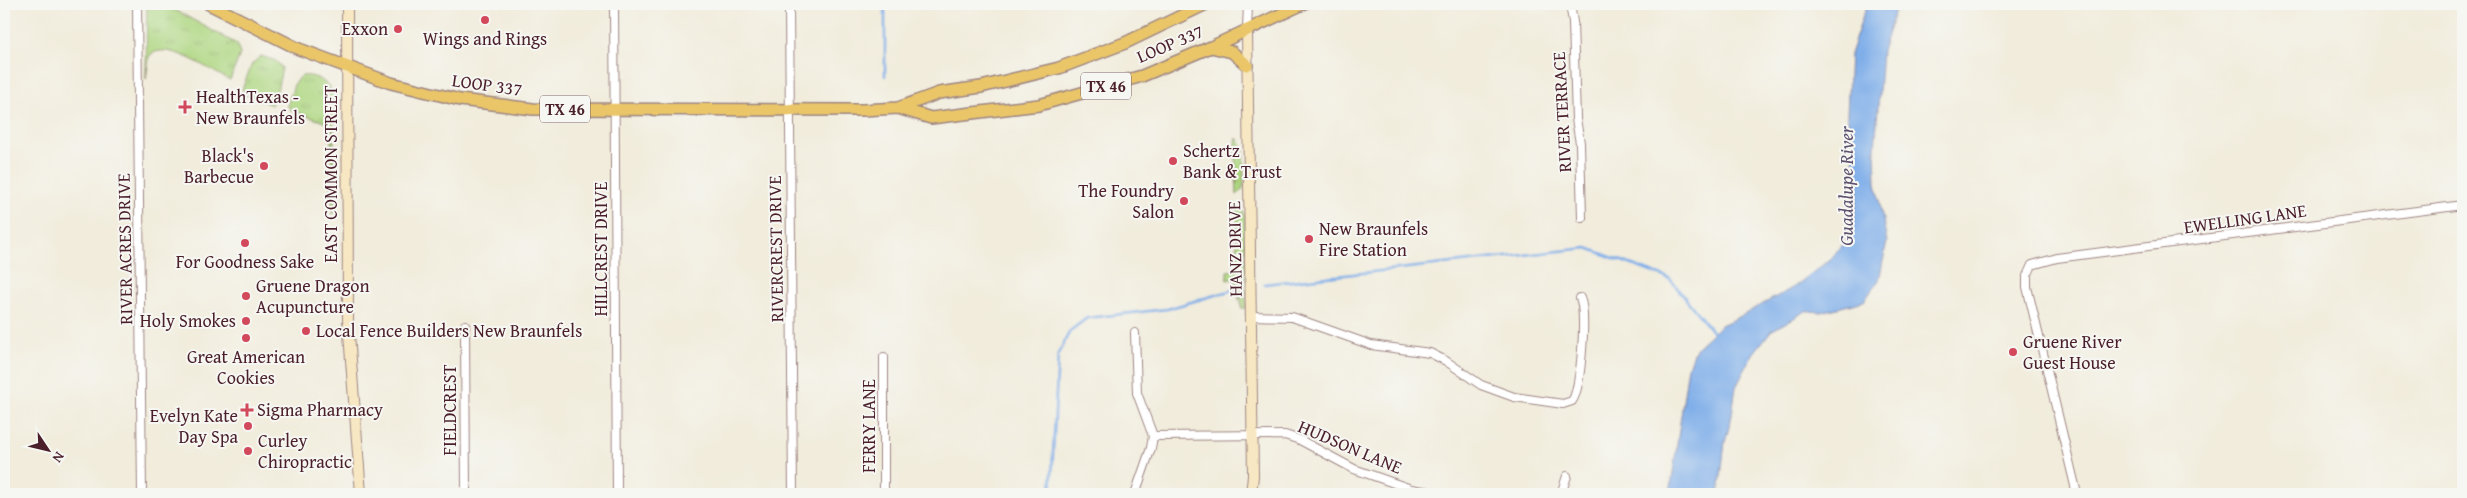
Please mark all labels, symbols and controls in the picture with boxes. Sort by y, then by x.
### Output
marker: Wings and Rings [479,14,491,26]
place label: Exxon [342,15,388,42]
street label: LOOP 337 [1132,17,1207,70]
marker: Exxon [392,23,404,35]
place label: Wings and Rings [423,25,547,52]
street label: RIVER TERRACE [1545,51,1578,173]
street label: LOOP 337 [450,66,524,103]
road number: TX 46 [1081,72,1131,100]
place label: HealthTexas - New Braunfels [196,83,305,131]
street label: EAST COMMON STREET [317,85,344,263]
road number: TX 46 [540,96,590,122]
marker: HealthTexas - New Braunfels [178,100,192,114]
water label: Guadalupe River [1832,125,1860,246]
place label: Schertz Bank & Trust [1183,137,1282,185]
place label: Black's Barbecue [184,142,254,190]
marker: Schertz Bank & Trust [1167,155,1179,167]
marker: Black's Barbecue [258,160,270,172]
street label: RIVER ACRES DRIVE [110,173,139,325]
street label: RIVERCREST DRIVE [761,175,790,323]
place label: The Foundry Salon [1078,177,1174,225]
street label: HILLCREST DRIVE [587,182,614,316]
marker: The Foundry Salon [1178,195,1190,207]
street label: EWELLING LANE [2182,197,2308,240]
street label: HANZ DRIVE [1220,201,1249,297]
place label: New Braunfels Fire Station [1319,215,1428,263]
marker: New Braunfels Fire Station [1303,233,1315,245]
marker: For Goodness Sake [239,237,251,249]
place label: For Goodness Sake [176,248,314,275]
place label: Gruene Dragon Acupuncture [256,272,370,320]
marker: Gruene Dragon Acupuncture [240,290,252,302]
place label: Holy Smokes [140,307,236,334]
marker: Holy Smokes [240,315,252,327]
place label: Local Fence Builders New Braunfels [316,317,582,344]
marker: Local Fence Builders New Braunfels [300,325,312,337]
place label: Gruene River Guest House [2023,328,2122,376]
marker: Great American Cookies [240,332,252,344]
place label: Great American Cookies [187,343,305,391]
marker: Gruene River Guest House [2007,346,2019,358]
street label: FIELDCREST [436,364,463,456]
street label: FERRY LANE [855,379,882,473]
place label: Sigma Pharmacy [257,396,383,423]
place label: Evelyn Kate Day Spa [150,402,238,450]
marker: Sigma Pharmacy [241,404,253,416]
street label: HUDSON LANE [1294,412,1406,481]
marker: Evelyn Kate Day Spa [242,420,254,432]
north arrow [22,426,72,476]
place label: Curley Chiropractic [258,427,352,475]
marker: Curley Chiropractic [242,445,254,457]
text: N [47,448,70,468]

